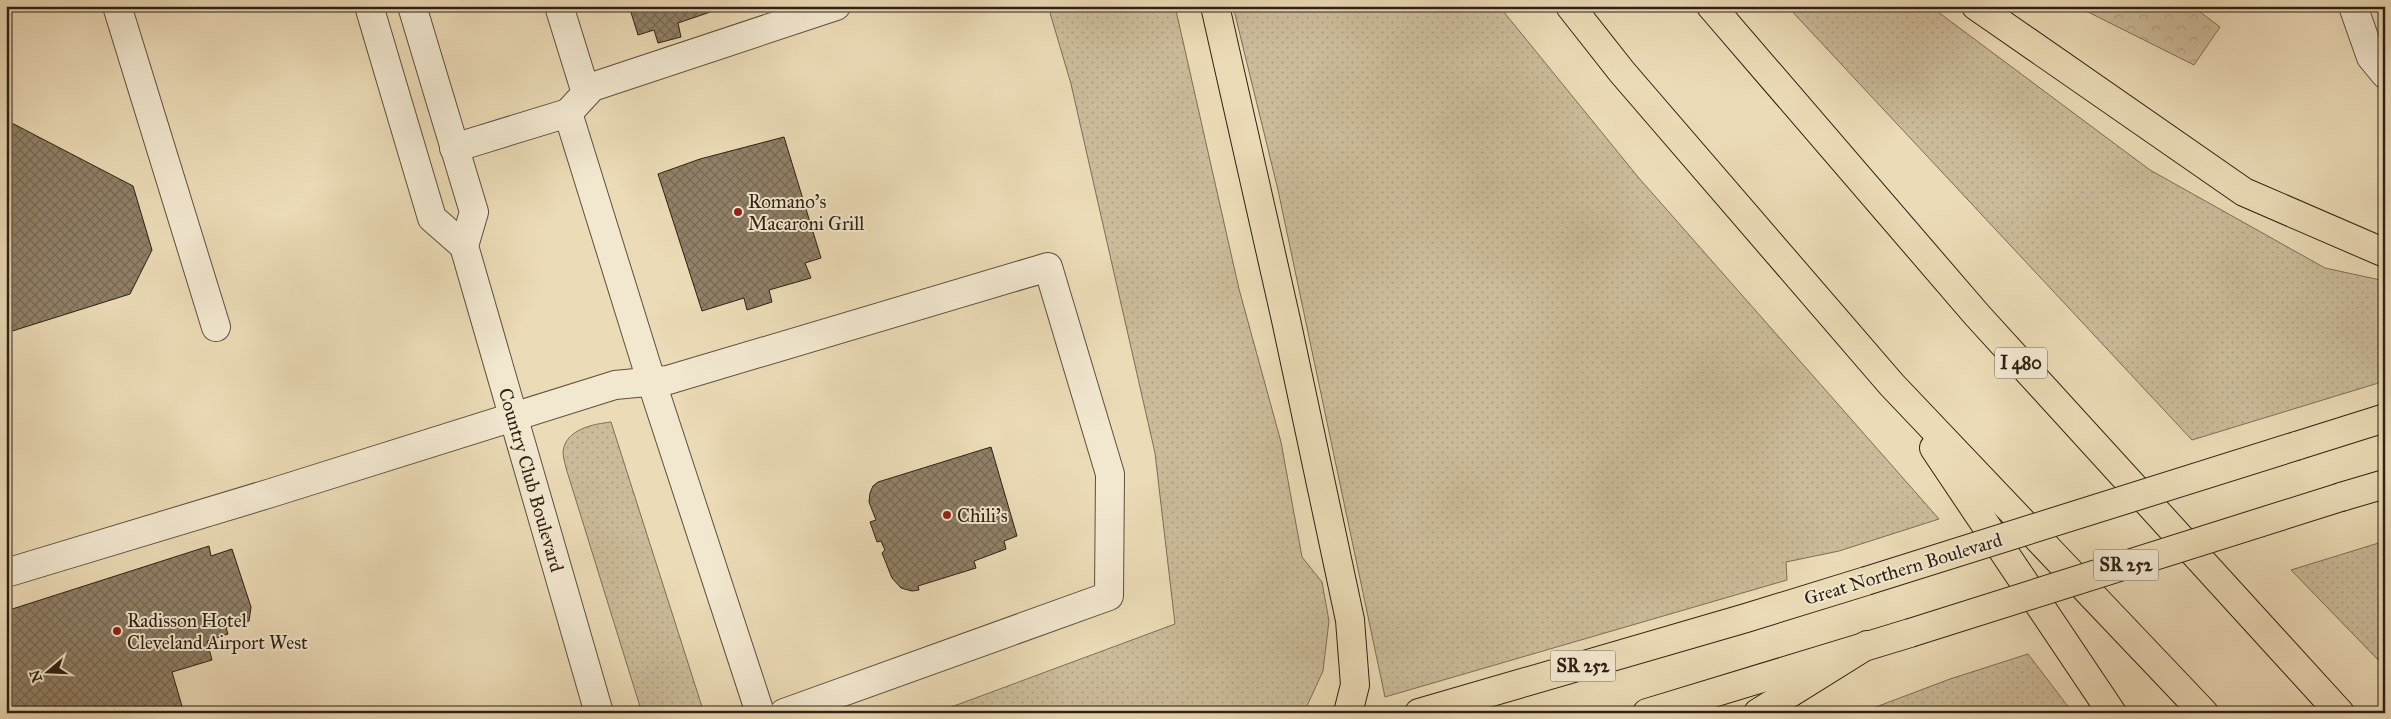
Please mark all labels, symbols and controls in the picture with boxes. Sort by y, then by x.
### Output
place label: Romano's Macaroni Grill [748,190,865,235]
marker: Romano's Macaroni Grill [732,206,744,218]
road number: I 480 [1995,348,2047,378]
street label: Country Club Boulevard [494,385,569,575]
place label: Chili's [957,504,1008,527]
marker: Chili's [941,509,953,521]
street label: Great Northern Boulevard [1801,528,2005,610]
road number: SR 252 [2094,550,2158,580]
place label: Radisson Hotel Cleveland Airport West [127,609,308,654]
marker: Radisson Hotel Cleveland Airport West [111,625,123,637]
north arrow [22,646,72,696]
road number: SR 252 [1550,650,1616,681]
text: N [26,668,46,684]

